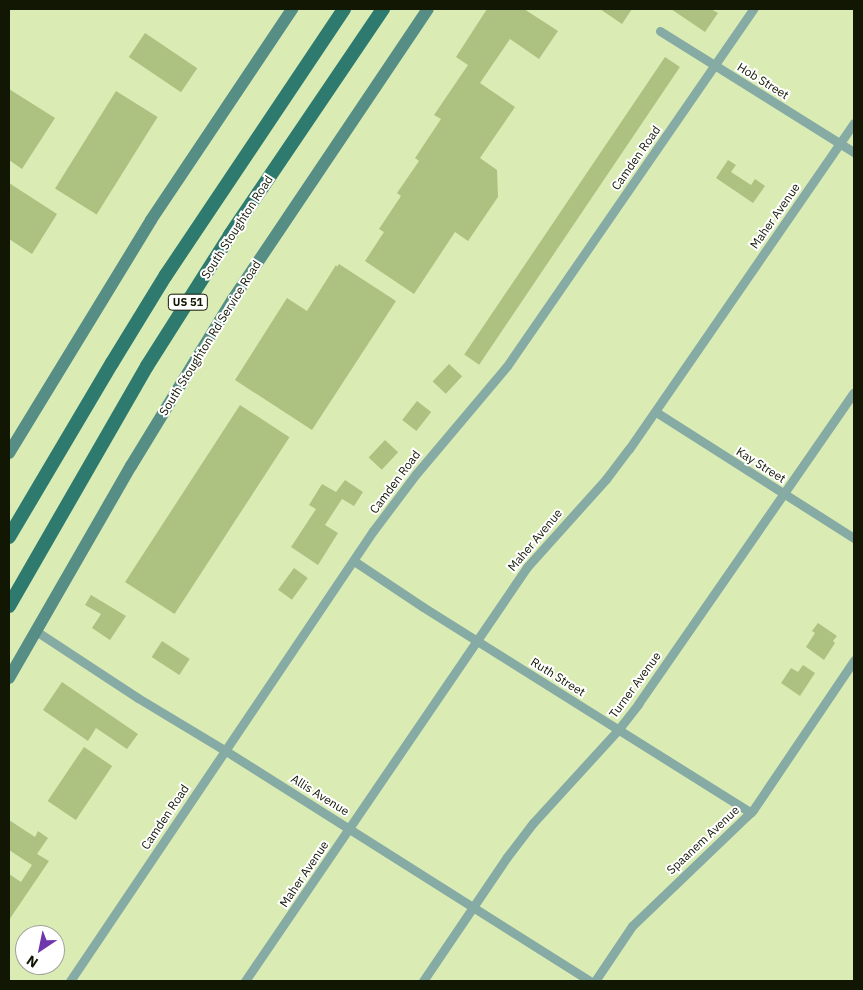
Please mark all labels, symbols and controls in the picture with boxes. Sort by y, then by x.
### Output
street label: Hob Street [735,60,791,102]
street label: Camden Road [609,123,663,193]
street label: South Stoughton Road [198,173,276,281]
street label: Maher Avenue [747,180,803,252]
street label: South Stoughton Rd Service Road [156,258,264,418]
road number: US 51 [167,294,209,310]
street label: Kay Street [734,444,788,486]
street label: Camden Road [367,448,423,516]
street label: Maher Avenue [505,506,565,574]
street label: Turner Avenue [606,649,664,721]
street label: Ruth Street [528,655,588,699]
street label: Allis Avenue [288,771,352,819]
street label: Camden Road [138,782,192,852]
street label: Spaanem Avenue [664,803,742,877]
street label: Maher Avenue [277,838,331,910]
north arrow [15,925,65,975]
text: N [23,951,41,972]

